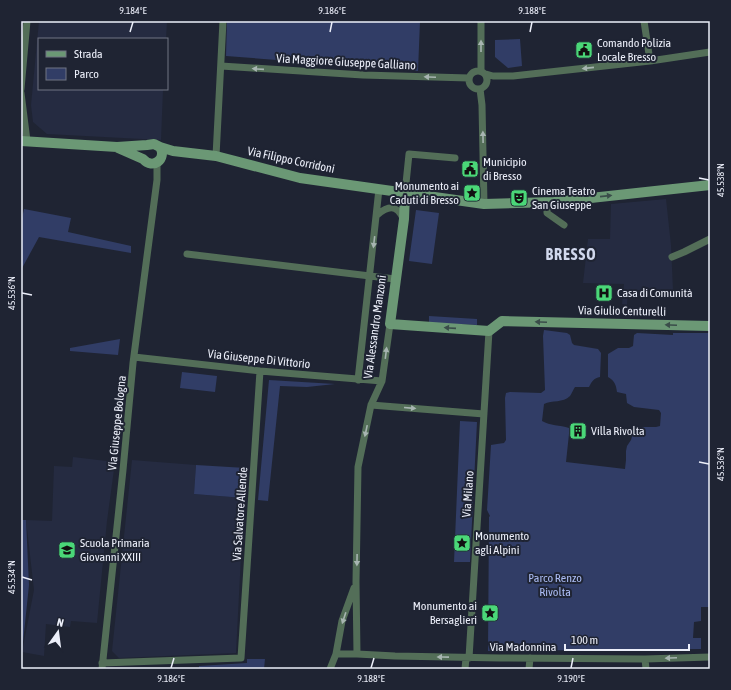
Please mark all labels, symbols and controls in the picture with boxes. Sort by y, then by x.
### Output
text: 9.184°E [119,5,148,16]
text: 9.186°E [318,5,347,16]
text: 9.188°E [518,5,547,16]
place label: Comando Polizia Locale Bresso [597,36,671,64]
legend [38,38,168,90]
one-way arrow [478,39,484,52]
public building icon: Comando Polizia Locale Bresso [574,40,594,60]
text: Strada [74,47,103,61]
street label: Via Maggiore Giuseppe Galliano [276,51,417,73]
one-way arrow [252,65,264,72]
one-way arrow [582,65,594,71]
text: Parco [74,67,99,81]
one-way arrow [424,74,436,81]
one-way arrow [479,131,486,143]
street label: Via Filippo Corridoni [246,144,336,176]
place label: Municipio di Bresso [483,155,527,183]
public building icon: Municipio di Bresso [460,159,480,179]
text: 45.538°N [715,163,726,197]
place label: Monumento ai Caduti di Bresso [390,179,459,207]
place icon: Monumento ai Caduti di Bresso [462,183,482,203]
place label: Cinema Teatro San Giuseppe [532,184,596,212]
theatre icon: Cinema Teatro San Giuseppe [509,188,529,208]
one-way arrow [600,193,612,200]
one-way arrow [371,236,377,248]
district label: BRESSO [545,245,597,263]
street label: Via Alessandro Manzoni [361,274,389,380]
text: 45.536°N [6,276,17,310]
hospital icon: Casa di Comunità [594,283,614,303]
place label: Casa di Comunità [617,286,693,300]
street label: Via Giulio Centurelli [578,303,666,319]
one-way arrow [534,319,547,325]
one-way arrow [664,322,677,328]
one-way arrow [444,325,456,332]
street label: Via Giuseppe Di Vittorio [207,347,311,371]
one-way arrow [383,347,389,359]
street label: Via Giuseppe Bologna [105,375,129,471]
one-way arrow [404,405,416,412]
building icon: Villa Rivolta [568,421,588,441]
place label: Villa Rivolta [591,424,645,438]
one-way arrow [362,425,368,437]
text: 45.536°N [715,447,726,481]
street label: Via Salvatore Allende [230,467,250,561]
street label: Via Milano [459,470,477,518]
place label: Monumento agli Alpini [475,529,530,557]
place icon: Monumento agli Alpini [452,533,472,553]
place label: Scuola Primaria Giovanni XXIII [80,536,150,564]
school or university icon: Scuola Primaria Giovanni XXIII [57,540,77,560]
one-way arrow [354,554,360,567]
text: 45.534°N [6,560,17,594]
park label: Parco Renzo Rivolta [528,571,582,599]
place label: Monumento ai Bersaglieri [413,599,477,627]
place icon: Monumento ai Bersaglieri [480,603,500,623]
north arrow [38,612,78,652]
one-way arrow [341,612,347,624]
text: N [56,616,65,629]
scale bar [565,626,689,652]
text: 100 m [571,633,598,647]
street label: Via Madonnina [490,640,556,654]
one-way arrow [436,654,449,660]
one-way arrow [664,655,677,661]
text: 9.186°E [157,673,186,684]
text: 9.188°E [357,673,386,684]
text: 9.190°E [557,673,586,684]

